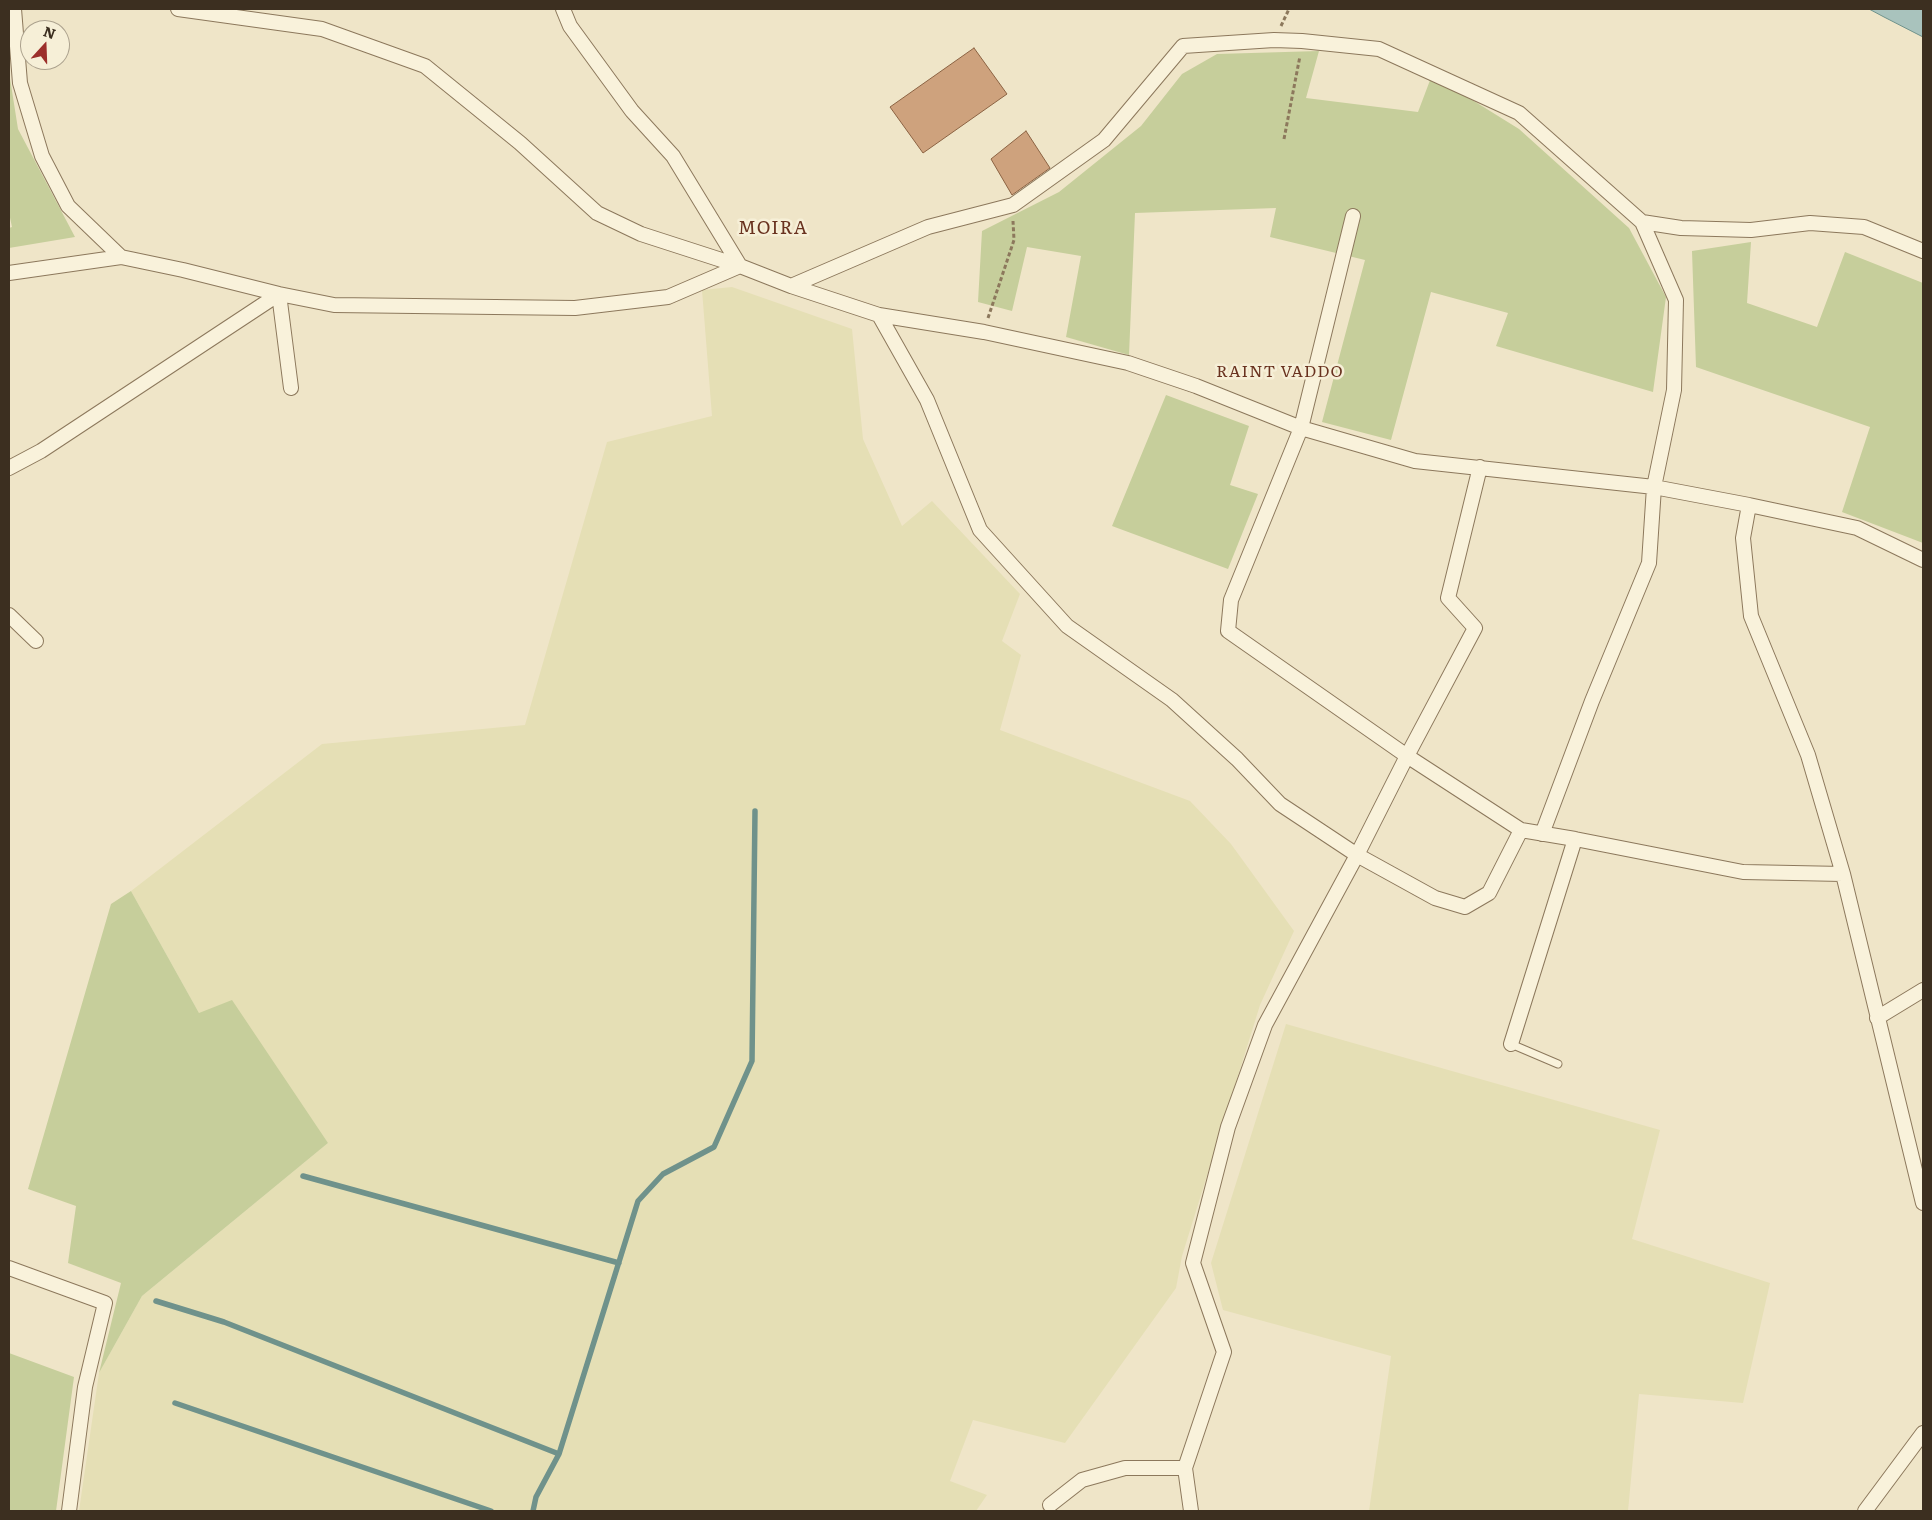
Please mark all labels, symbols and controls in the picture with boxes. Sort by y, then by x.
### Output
north arrow [20,20,70,70]
text: N [41,20,59,43]
district label: MOIRA [737,218,809,240]
district label: RAINT VADDO [1215,362,1345,382]

